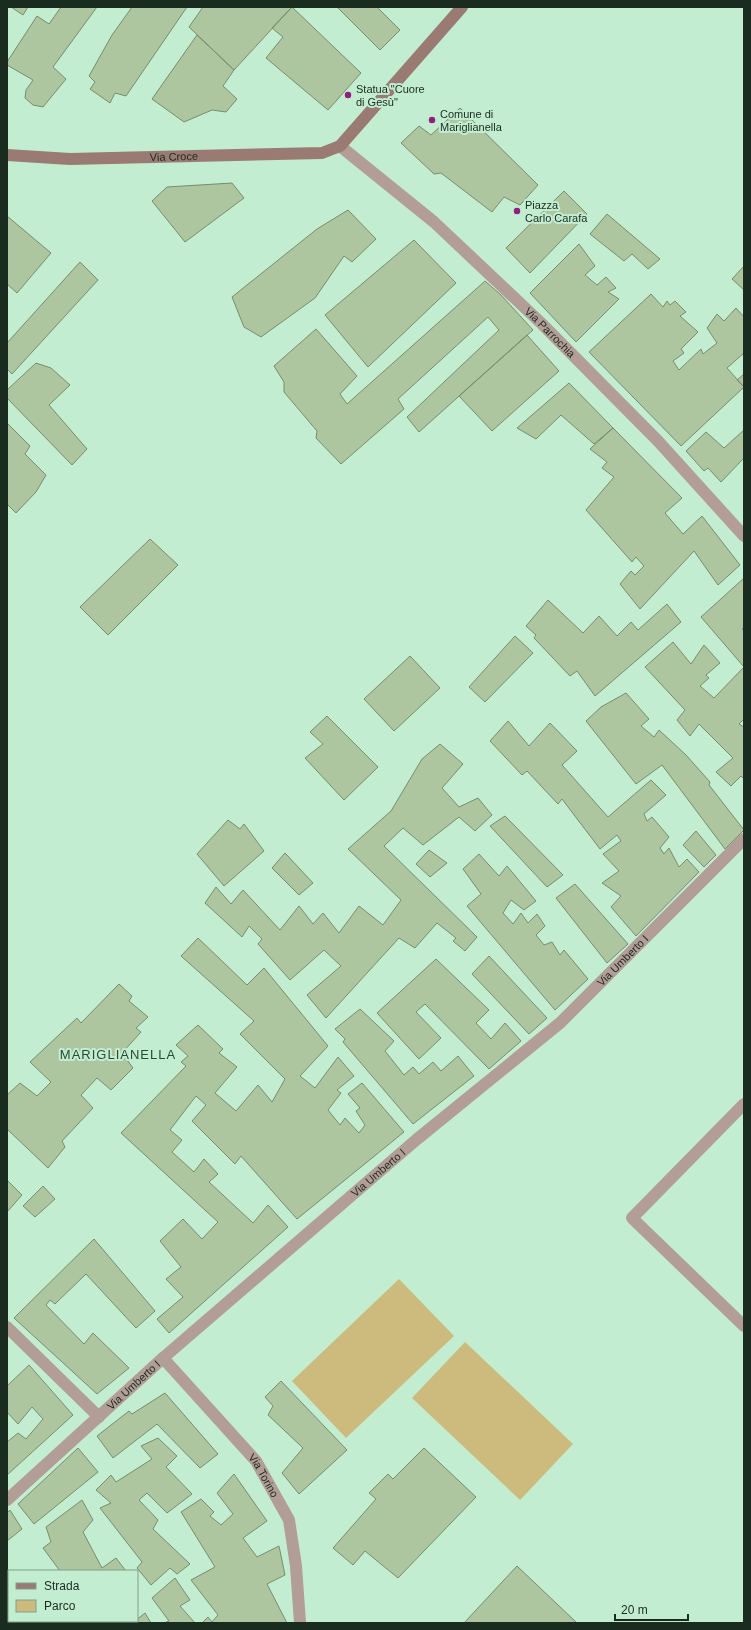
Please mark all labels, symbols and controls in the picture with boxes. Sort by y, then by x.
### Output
place label: Statua "Cuore di Gesù" [356,83,425,108]
marker: Statua "Cuore di Gesù" [343,90,353,100]
place label: Comune di Mariglianella [440,108,503,133]
marker: Comune di Mariglianella [427,115,437,125]
street label: Via Croce [150,150,198,163]
place label: Piazza Carlo Carafa [525,199,588,224]
marker: Piazza Carlo Carafa [512,206,522,216]
street label: Via Parrochia [522,305,578,360]
street label: Via Umberto I [595,932,651,988]
district label: MARIGLIANELLA [60,1047,176,1062]
street label: Via Umberto I [349,1146,408,1199]
street label: Via Umberto I [105,1358,162,1412]
street label: Via Torino [246,1451,281,1499]
legend [8,1570,138,1622]
text: Strada [44,1579,80,1593]
scale bar [615,1596,688,1622]
text: Parco [44,1599,76,1613]
text: 20 m [621,1603,648,1617]

